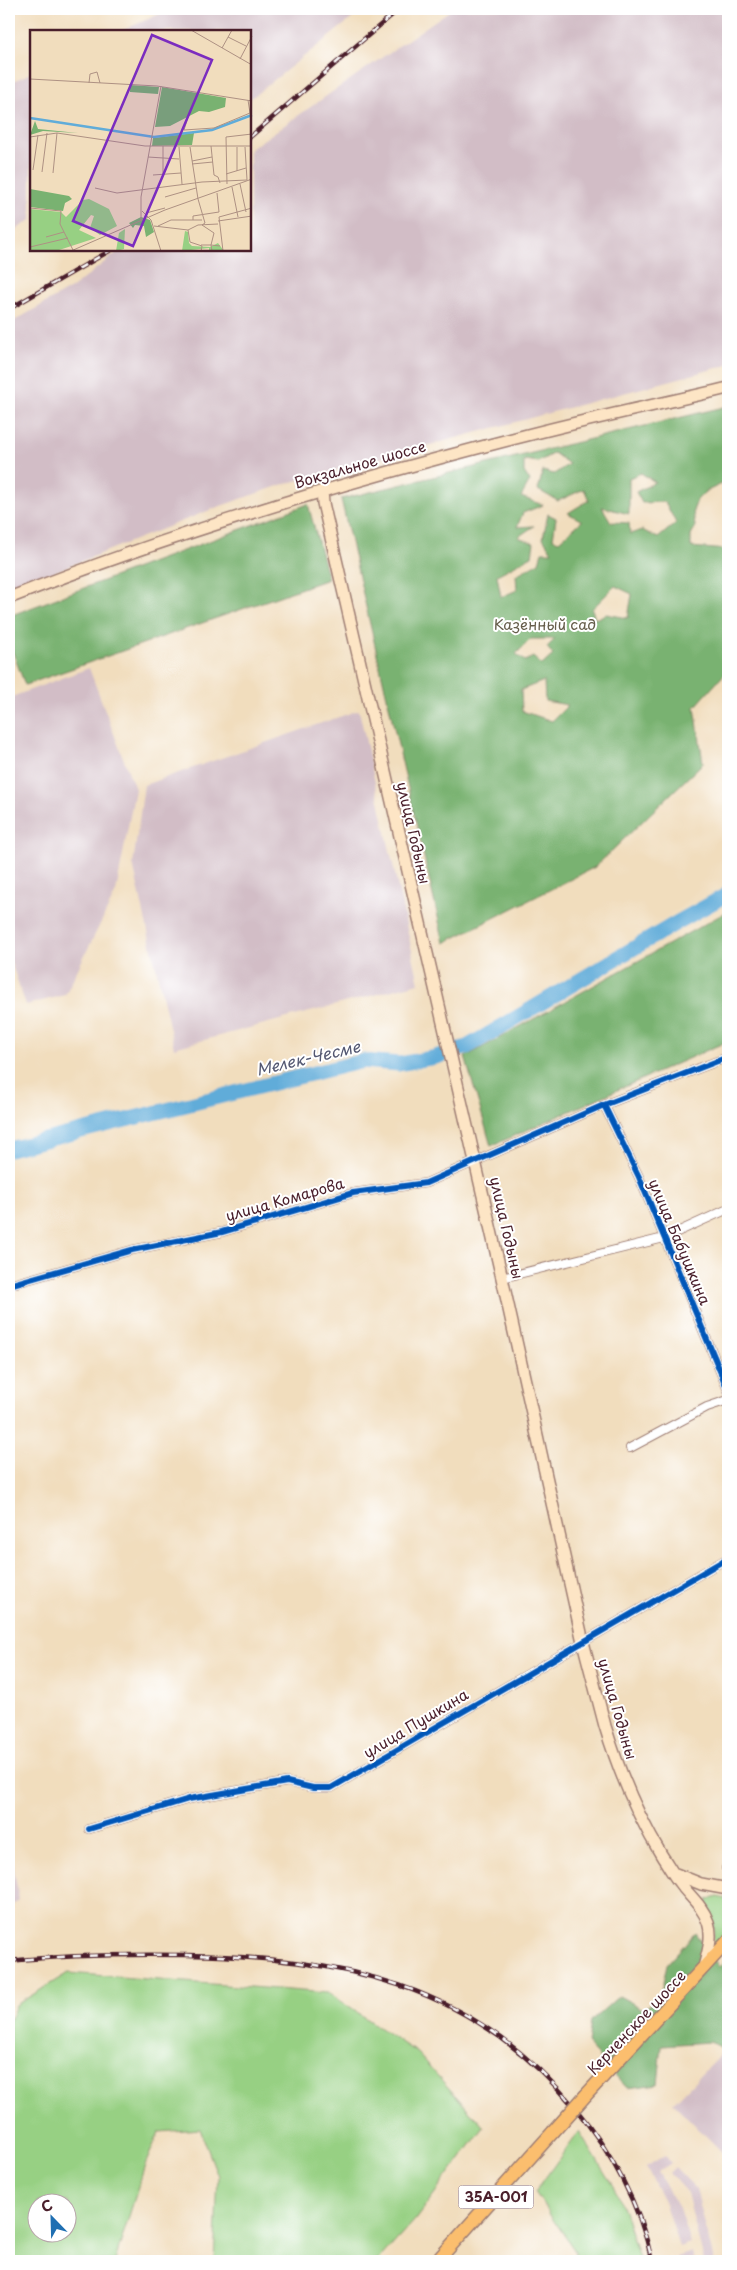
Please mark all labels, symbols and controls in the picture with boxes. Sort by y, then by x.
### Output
inset map [30,30,251,251]
street label: Вокзальное шоссе [291,434,428,493]
park label: Казённый сад [494,612,596,635]
street label: улица Годыны [392,779,437,886]
water label: Мелек-Чесме [253,1033,364,1081]
street label: улица Комарова [222,1170,347,1227]
street label: улица Годыны [485,1174,530,1281]
street label: улица Бабушкина [643,1175,718,1309]
street label: улица Годыны [593,1655,644,1762]
street label: улица Пушкина [358,1682,473,1763]
street label: Керченское шоссе [581,1964,691,2080]
road number: 35А-001 [458,2186,534,2208]
north arrow [28,2192,78,2242]
text: С [38,2194,56,2217]

